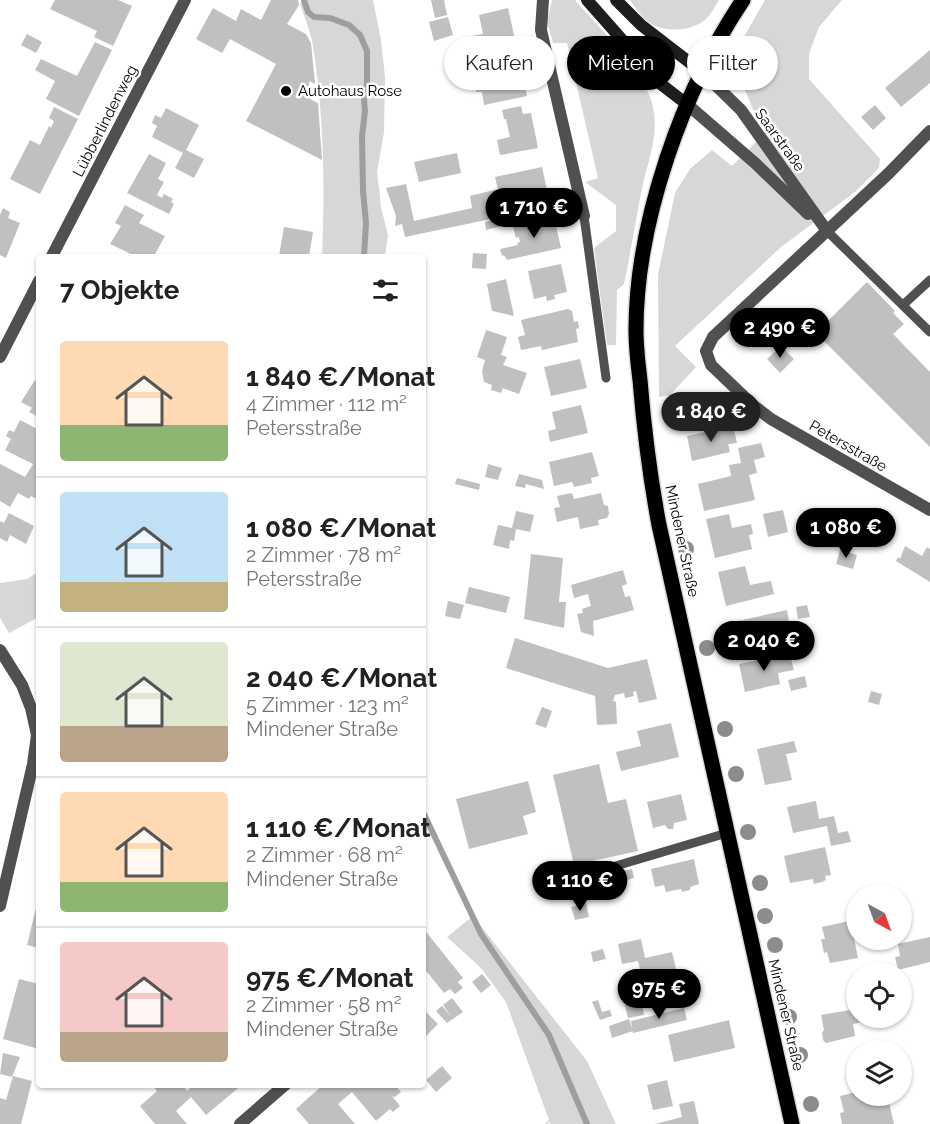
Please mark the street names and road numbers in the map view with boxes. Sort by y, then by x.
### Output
street label: Lübberlindenweg [69,62,141,180]
street label: Saarstraße [751,105,809,175]
street label: Petersstraße [806,416,890,476]
street label: Mindener Straße [661,483,703,599]
street label: Mindener Straße [764,957,808,1073]

